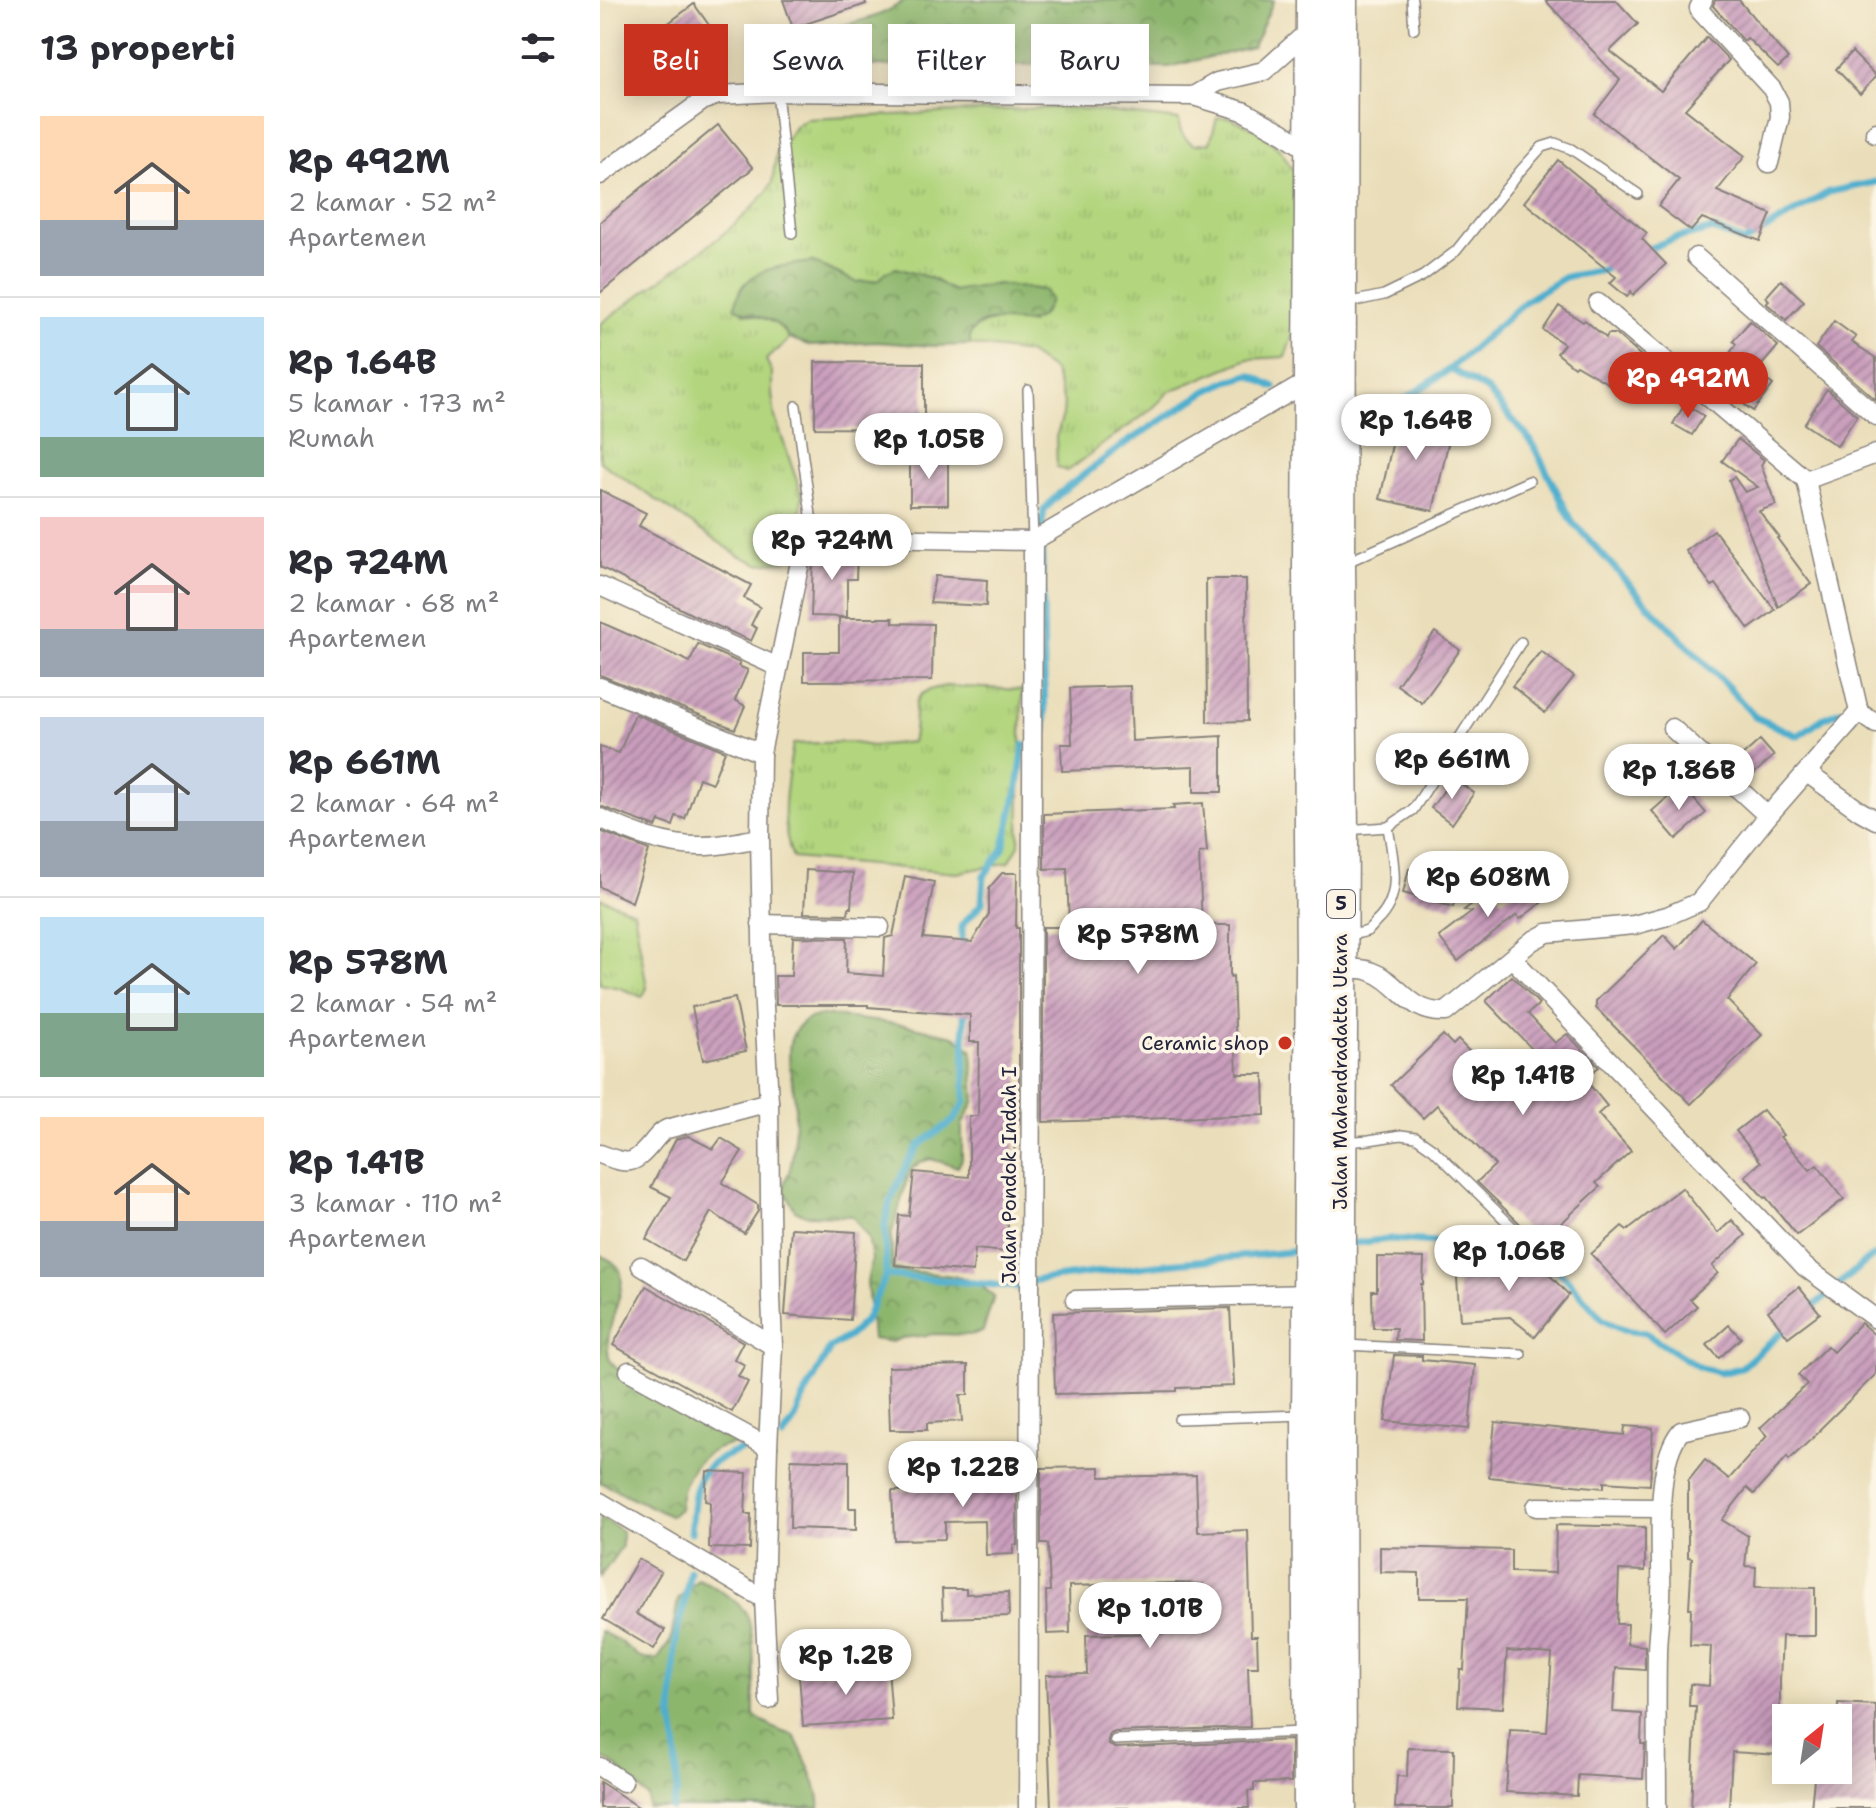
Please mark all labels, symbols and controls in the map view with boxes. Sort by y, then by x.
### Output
chip: Beli [624,24,728,96]
chip: Sewa [744,24,872,96]
chip: Filter [888,24,1015,96]
chip: Baru [1031,24,1149,96]
text: 13 properti [40,25,236,71]
icon: filters [516,26,560,70]
text: Rp 492M [288,138,450,184]
icon: home [104,148,200,244]
text: 2 kamar · 52 m² [288,184,497,219]
text: Apartemen [288,219,427,254]
text: Rp 1.64B [288,339,437,385]
icon: home [104,349,200,445]
pin: Rp 492M [1614,352,1762,420]
text: Rp 492M [1626,360,1750,395]
text: 5 kamar · 173 m² [288,385,506,420]
pin: Rp 1.64B [1333,394,1499,462]
text: Rp 1.64B [1359,402,1473,437]
pin: Rp 1.05B [846,413,1012,481]
text: Rumah [288,420,375,455]
text: Rp 1.05B [873,421,985,456]
pin: Rp 724M [758,514,906,582]
text: Rp 724M [771,522,893,557]
text: Rp 724M [288,539,448,585]
icon: home [104,549,200,645]
text: 2 kamar · 68 m² [288,585,499,620]
text: Apartemen [288,620,427,655]
pin: Rp 661M [1378,733,1526,801]
text: Rp 661M [288,739,441,785]
text: Rp 661M [1394,741,1510,776]
pin: Rp 1.86B [1596,744,1762,812]
icon: home [104,749,200,845]
text: Rp 1.86B [1622,752,1736,787]
text: 2 kamar · 64 m² [288,785,500,820]
text: Apartemen [288,820,427,855]
pin: Rp 608M [1414,851,1562,919]
text: Rp 608M [1426,859,1550,894]
road number: 5 [1327,890,1355,918]
pin: Rp 578M [1064,908,1212,976]
text: Rp 578M [1077,916,1199,951]
street label: Jalan Mahendradatta Utara [1327,933,1353,1210]
text: Rp 578M [288,939,448,985]
icon: home [104,949,200,1045]
text: 2 kamar · 54 m² [288,985,498,1020]
text: Apartemen [288,1020,427,1055]
place label: Ceramic shop [1141,1030,1269,1056]
marker: Ceramic shop [1276,1034,1294,1052]
pin: Rp 1.41B [1440,1049,1606,1117]
text: Rp 1.41B [1471,1057,1575,1092]
street label: Jalan Pondok Indah I [996,1066,1022,1284]
text: Rp 1.41B [288,1139,425,1185]
icon: home [104,1149,200,1245]
text: 3 kamar · 110 m² [288,1185,502,1220]
text: Apartemen [288,1220,427,1255]
pin: Rp 1.06B [1426,1225,1592,1293]
text: Rp 1.06B [1452,1233,1566,1268]
pin: Rp 1.22B [880,1441,1046,1509]
text: Rp 1.22B [906,1449,1020,1484]
pin: Rp 1.01B [1067,1582,1233,1650]
text: Rp 1.01B [1097,1590,1203,1625]
pin: Rp 1.2B [772,1629,920,1697]
text: Rp 1.2B [798,1637,894,1672]
north arrow [1772,1704,1852,1784]
map controls [1772,1704,1852,1784]

